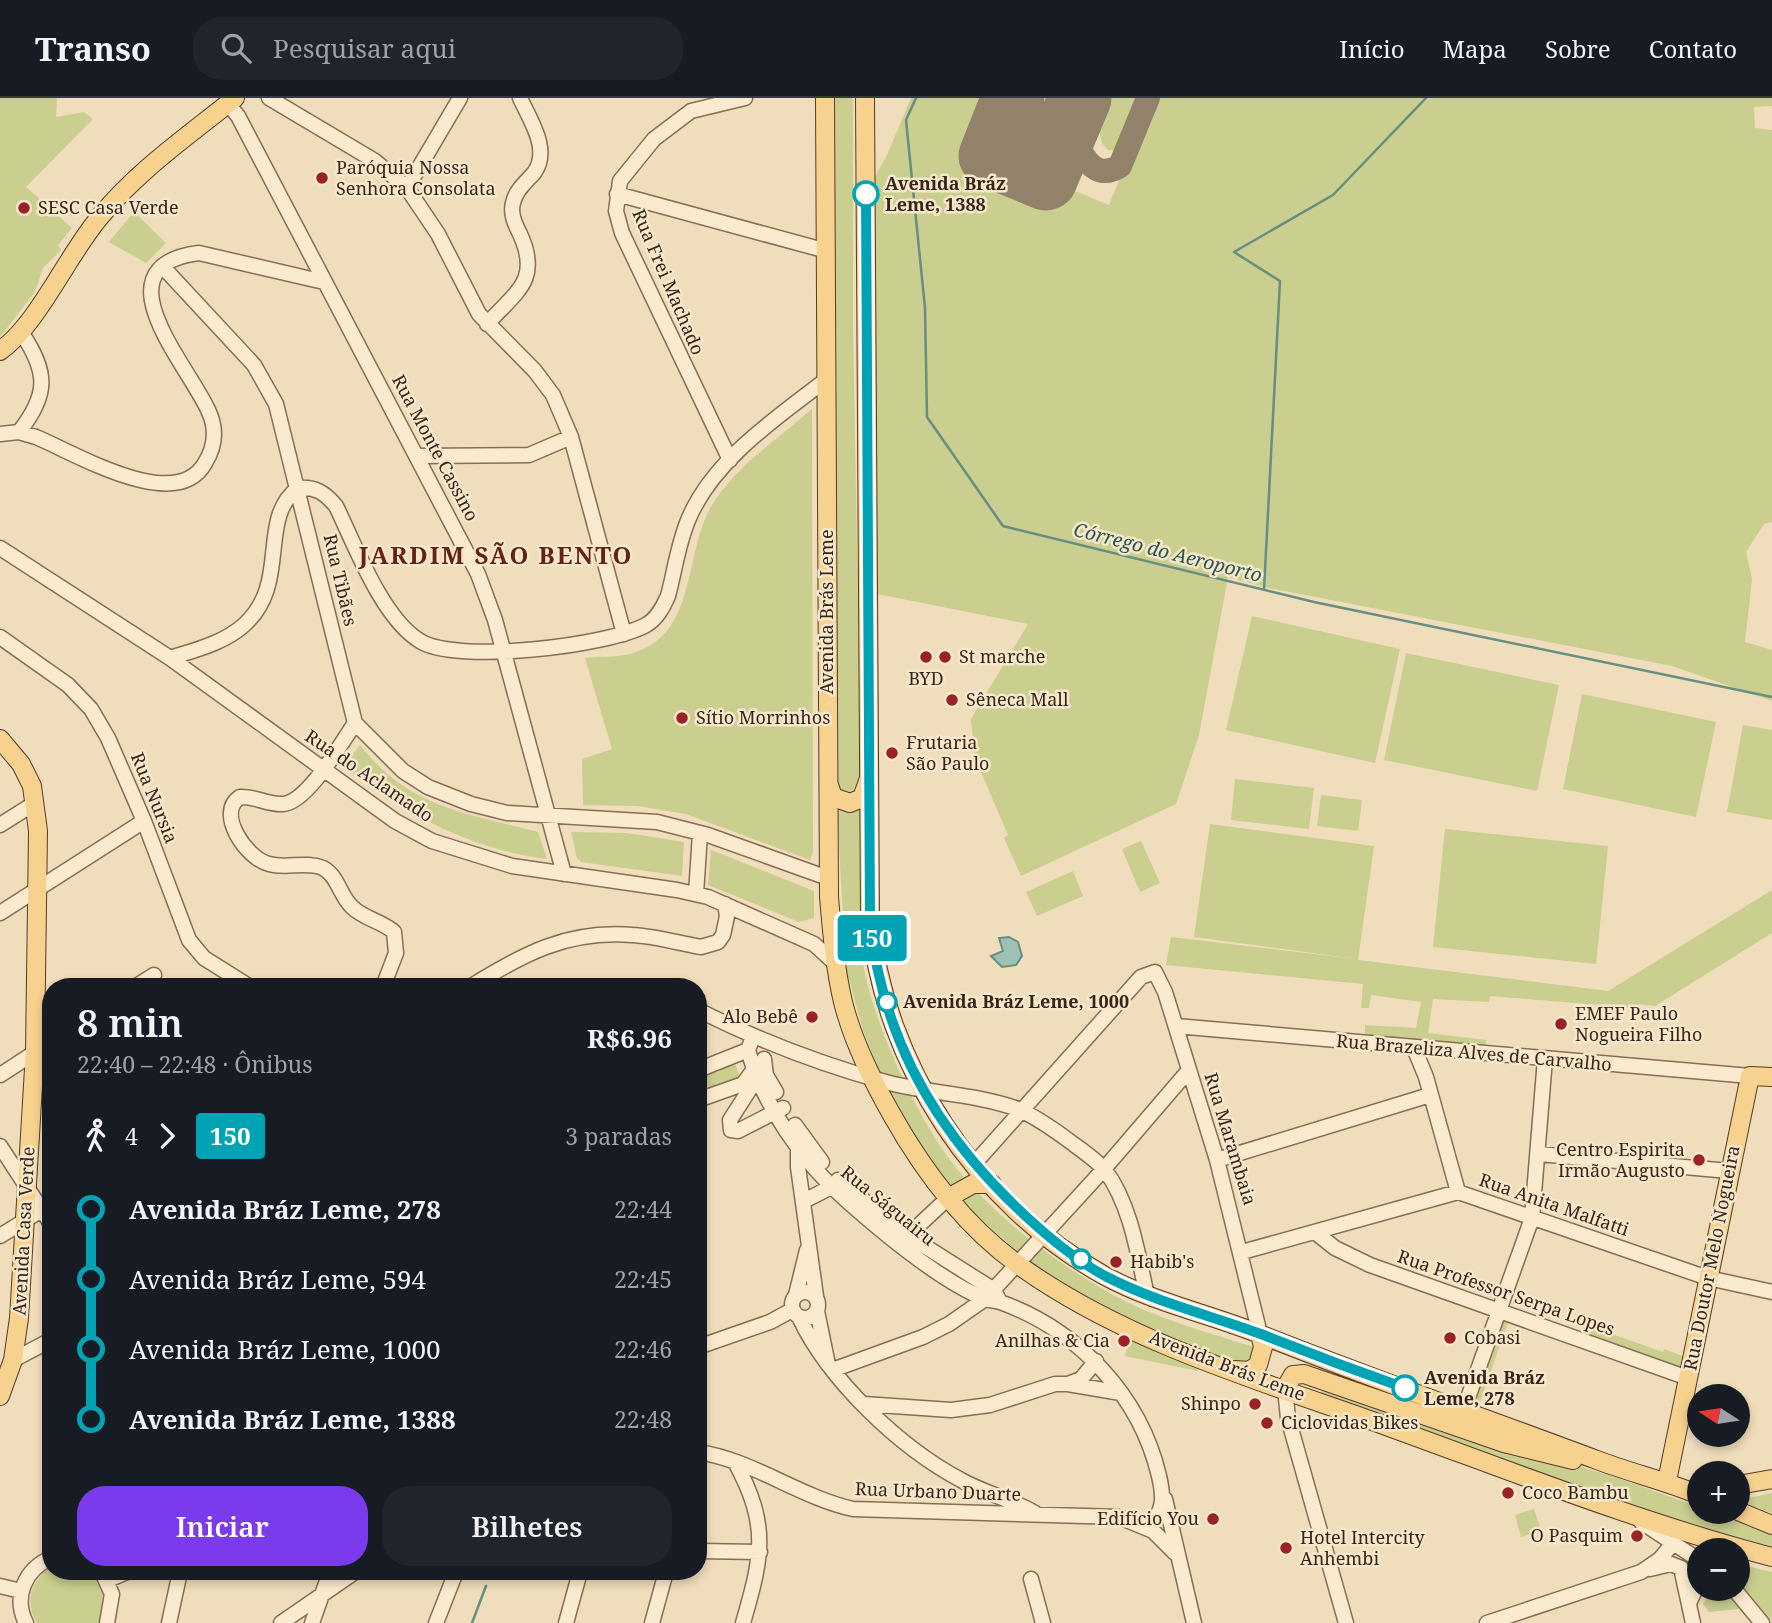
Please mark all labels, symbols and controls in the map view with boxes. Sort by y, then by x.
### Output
search box [193,17,683,80]
text: Transo [35,26,151,71]
icon: search [217,29,255,67]
text: Pesquisar aqui [273,30,456,66]
text: Início [1339,32,1405,65]
text: Mapa [1443,32,1507,65]
text: Sobre [1545,32,1611,65]
text: Contato [1649,32,1737,65]
place label: Paróquia Nossa Senhora Consolata [336,155,496,200]
marker: Paróquia Nossa Senhora Consolata [314,170,330,186]
place label: Avenida Bráz Leme, 1388 [885,171,1006,216]
marker: Avenida Bráz Leme, 1388 [853,181,879,207]
place label: SESC Casa Verde [38,195,179,219]
marker: SESC Casa Verde [16,200,32,216]
street label: Rua Frei Machado [627,205,710,358]
street label: Rua Monte Cassino [387,370,485,525]
water label: Córrego do Aeroporto [1071,516,1265,588]
street label: Avenida Brás Leme [814,529,838,695]
street label: Rua Tibães [319,531,363,628]
district label: JARDIM SÃO BENTO [358,538,633,571]
place label: St marche [959,644,1045,668]
marker: BYD [918,649,934,665]
marker: St marche [937,649,953,665]
place label: BYD [908,666,944,690]
place label: Sêneca Mall [966,687,1069,711]
marker: Sêneca Mall [944,692,960,708]
place label: Sítio Morrinhos [696,705,830,729]
marker: Sítio Morrinhos [674,710,690,726]
street label: Rua do Aclamado [301,723,438,827]
place label: Frutaria São Paulo [906,730,989,775]
marker: Frutaria São Paulo [884,745,900,761]
street label: Rua Nursia [126,749,184,846]
line badge: 150 [832,915,912,961]
text: 150 [852,921,892,954]
place label: Avenida Bráz Leme, 1000 [903,989,1129,1013]
marker: Avenida Bráz Leme, 1000 [877,992,897,1012]
text: 8 min [77,996,183,1048]
place label: EMEF Paulo Nogueira Filho [1575,1001,1702,1046]
place label: Alo Bebê [723,1004,798,1028]
marker: Alo Bebê [804,1009,820,1025]
marker: EMEF Paulo Nogueira Filho [1553,1016,1569,1032]
text: R$6.96 [587,1020,672,1056]
street label: Rua Brazeliza Alves de Carvalho [1335,1028,1613,1076]
text: 22:40 – 22:48 · Ônibus [77,1048,313,1080]
street label: Rua Marambaia [1199,1069,1263,1208]
icon: walk [77,1117,115,1155]
icon: forward [148,1117,186,1155]
text: 150 [210,1119,251,1152]
text: 4 [125,1120,138,1152]
text: 3 paradas [565,1120,672,1152]
place label: Centro Espirita Irmão Augusto [1556,1137,1685,1182]
street label: Rua Doutor Melo Nogueira [1677,1143,1745,1372]
street label: Avenida Casa Verde [7,1146,39,1316]
marker: Centro Espirita Irmão Augusto [1691,1152,1707,1168]
street label: Rua Ságuairu [836,1160,941,1251]
street label: Rua Anita Malfatti [1476,1167,1633,1241]
text: Avenida Bráz Leme, 278 [129,1191,441,1227]
text: 22:44 [614,1193,672,1225]
street label: Rua Professor Serpa Lopes [1395,1244,1618,1341]
unlabelled marker [1071,1249,1091,1269]
place label: Habib's [1130,1249,1194,1273]
marker: Habib's [1108,1254,1124,1270]
text: Avenida Bráz Leme, 594 [129,1261,426,1297]
text: 22:45 [614,1263,672,1295]
street label: Avenida Brás Leme [1146,1324,1309,1406]
place label: Cobasi [1464,1325,1521,1349]
place label: Anilhas & Cia [995,1328,1110,1352]
marker: Cobasi [1442,1330,1458,1346]
text: Avenida Bráz Leme, 1000 [129,1331,441,1367]
text: 22:46 [614,1333,672,1365]
marker: Anilhas & Cia [1116,1333,1132,1349]
place label: Avenida Bráz Leme, 278 [1424,1365,1545,1410]
marker: Avenida Bráz Leme, 278 [1392,1375,1418,1401]
north arrow [1687,1384,1750,1447]
map controls [1687,1384,1750,1601]
place label: Shinpo [1181,1391,1241,1415]
marker: Shinpo [1247,1396,1263,1412]
text: Avenida Bráz Leme, 1388 [129,1401,456,1437]
text: 22:48 [614,1403,672,1435]
place label: Ciclovidas Bikes [1281,1410,1418,1434]
marker: Ciclovidas Bikes [1259,1415,1275,1431]
button: + [1687,1461,1750,1524]
street label: Rua Urbano Duarte [854,1476,1022,1506]
place label: Coco Bambu [1522,1480,1629,1504]
marker: Coco Bambu [1500,1485,1516,1501]
button: Iniciar [77,1486,368,1566]
button: Bilhetes [382,1486,672,1566]
place label: Edifício You [1097,1506,1200,1530]
marker: Edifício You [1205,1511,1221,1527]
place label: O Pasquim [1531,1523,1623,1547]
place label: Hotel Intercity Anhembi [1300,1525,1425,1570]
marker: O Pasquim [1629,1528,1645,1544]
button: − [1687,1538,1750,1601]
marker: Hotel Intercity Anhembi [1278,1540,1294,1556]

